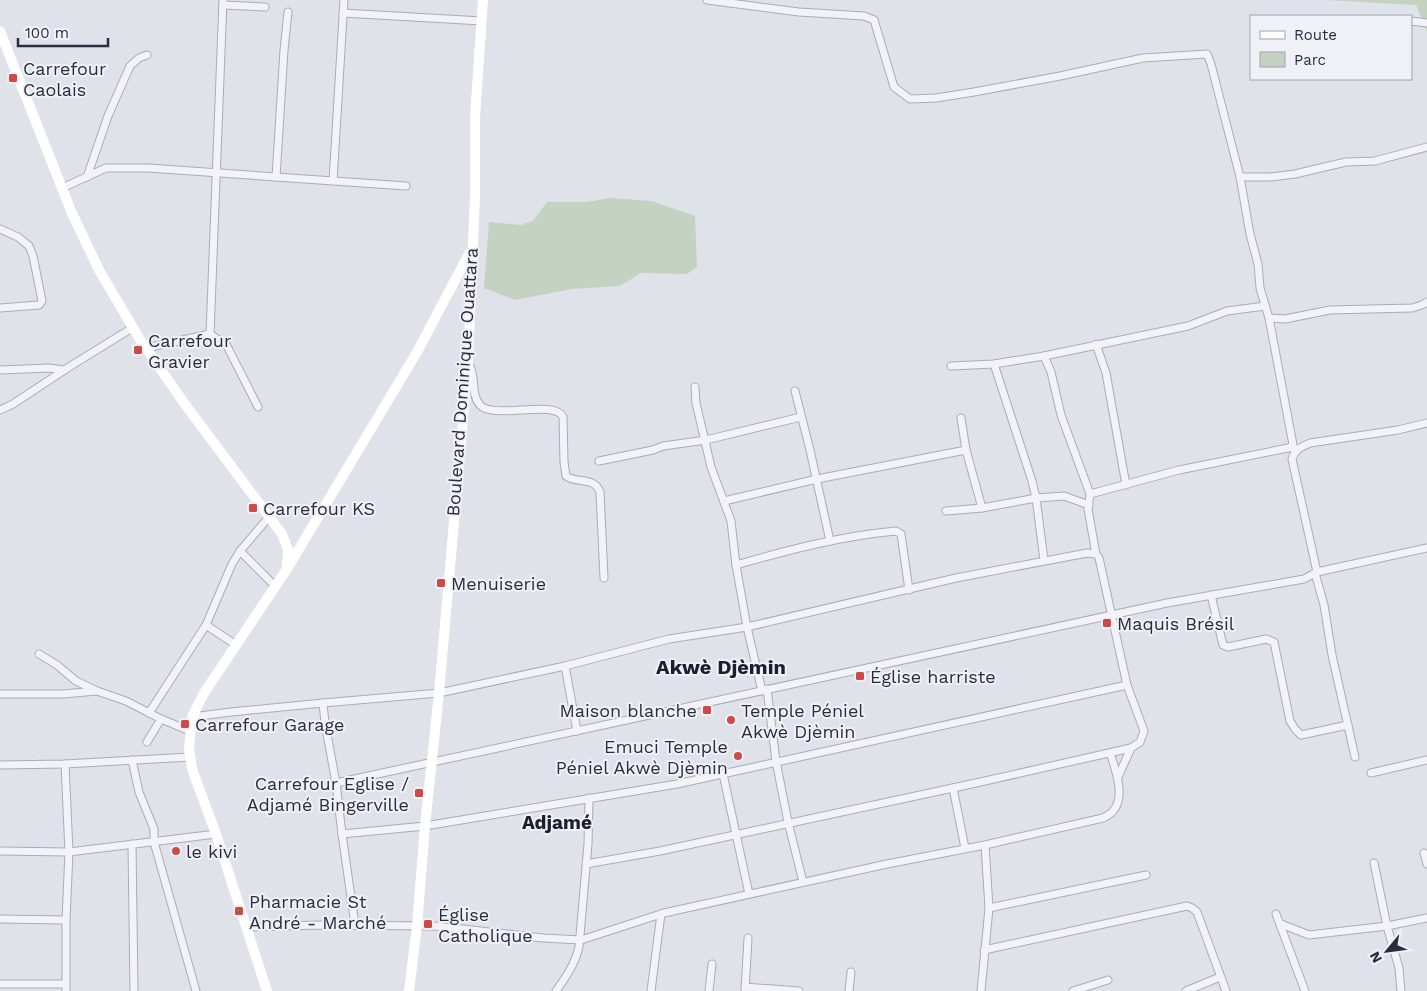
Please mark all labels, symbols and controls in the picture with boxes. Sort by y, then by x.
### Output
scale bar [18,15,108,47]
legend [1250,15,1412,80]
text: 100 m [25,24,69,42]
text: Route [1294,26,1337,44]
text: Parc [1294,51,1326,69]
place label: Carrefour Caolais [23,58,106,100]
marker: Carrefour Caolais [7,72,19,84]
street label: Boulevard Dominique Ouattara [442,247,482,517]
place label: Carrefour Gravier [148,330,231,372]
marker: Carrefour Gravier [132,344,144,356]
place label: Carrefour KS [263,498,375,519]
marker: Carrefour KS [247,502,259,514]
place label: Menuiserie [451,573,546,594]
marker: Menuiserie [435,577,447,589]
place label: Maquis Brésil [1117,613,1235,634]
marker: Maquis Brésil [1101,617,1113,629]
district label: Akwè Djèmin [656,655,786,679]
place label: Église harriste [870,666,996,687]
marker: Église harriste [854,670,866,682]
place label: Maison blanche [559,700,697,721]
place label: Temple Péniel Akwè Djèmin [741,700,864,742]
marker: Maison blanche [701,704,713,716]
place label: Carrefour Garage [195,714,345,735]
marker: Temple Péniel Akwè Djèmin [725,714,737,726]
marker: Carrefour Garage [179,718,191,730]
place label: Emuci Temple Péniel Akwè Djèmin [556,736,728,778]
marker: Emuci Temple Péniel Akwè Djèmin [732,750,744,762]
place label: Carrefour Eglise / Adjamé Bingerville [247,773,409,815]
marker: Carrefour Eglise / Adjamé Bingerville [413,787,425,799]
district label: Adjamé [522,811,592,834]
place label: le kivi [186,841,237,862]
marker: le kivi [170,845,182,857]
place label: Pharmacie St André - Marché [249,891,386,933]
place label: Église Catholique [438,904,533,946]
marker: Pharmacie St André - Marché [233,905,245,917]
marker: Église Catholique [422,918,434,930]
north arrow [1362,926,1412,976]
text: N [1366,949,1385,966]

